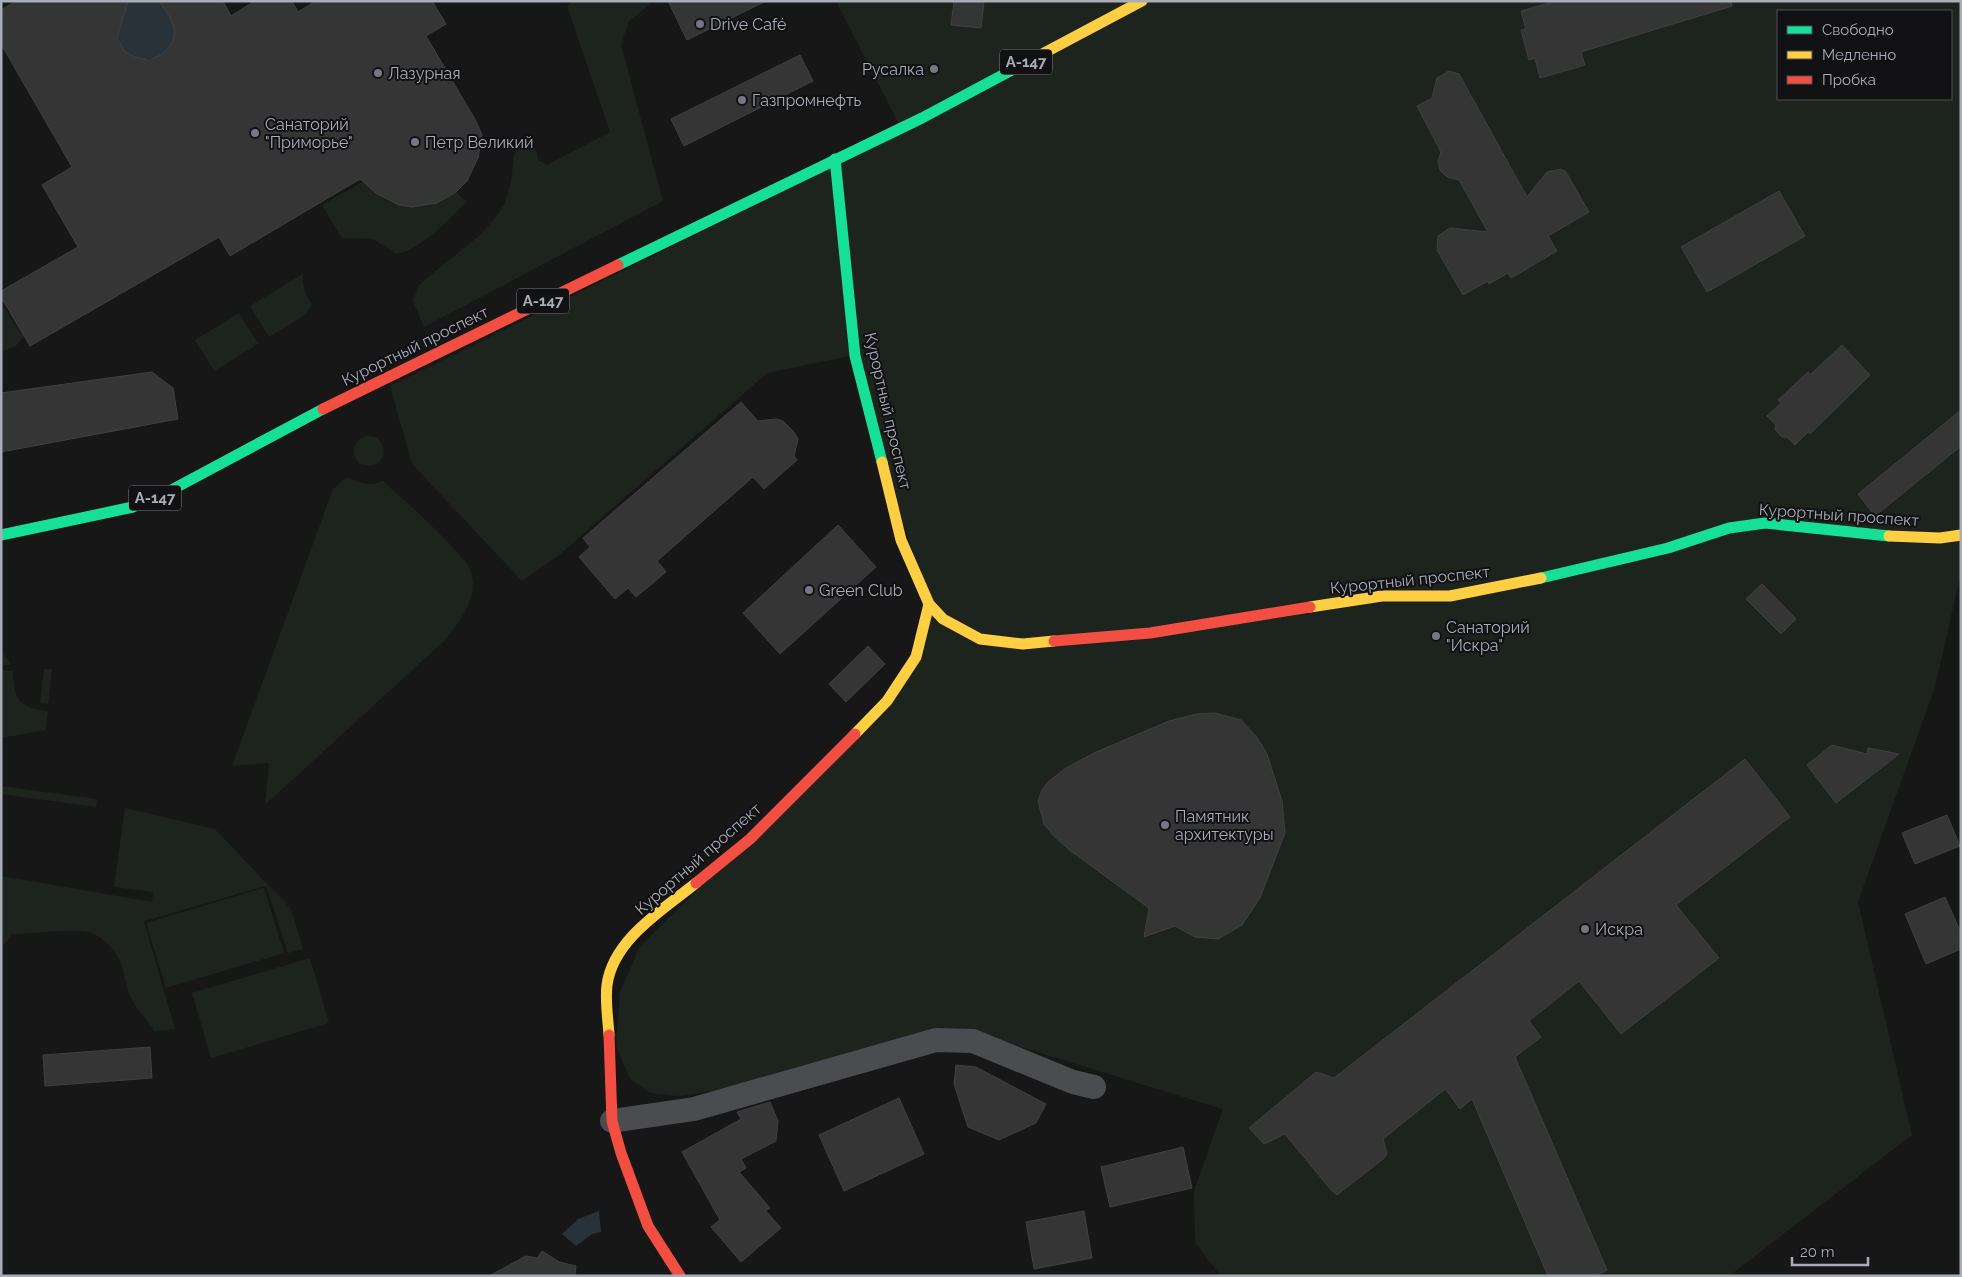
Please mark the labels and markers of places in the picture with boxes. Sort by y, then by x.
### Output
place label: Drive Café [710,15,786,34]
marker: Drive Café [694,18,706,30]
place label: Русалка [862,60,924,79]
marker: Русалка [928,63,940,75]
place label: Лазурная [388,64,461,83]
marker: Лазурная [372,67,384,79]
place label: Газпромнефть [752,91,862,110]
marker: Газпромнефть [736,94,748,106]
place label: Санаторий "Приморье" [265,115,353,152]
marker: Санаторий "Приморье" [249,127,261,139]
place label: Петр Великий [425,133,533,152]
marker: Петр Великий [409,136,421,148]
place label: Green Club [819,581,903,600]
marker: Green Club [803,584,815,596]
place label: Санаторий "Искра" [1446,618,1530,655]
marker: Санаторий "Искра" [1430,630,1442,642]
place label: Памятник архитектуры [1175,807,1274,844]
marker: Памятник архитектуры [1159,819,1171,831]
place label: Искра [1595,920,1643,939]
marker: Искра [1579,923,1591,935]

